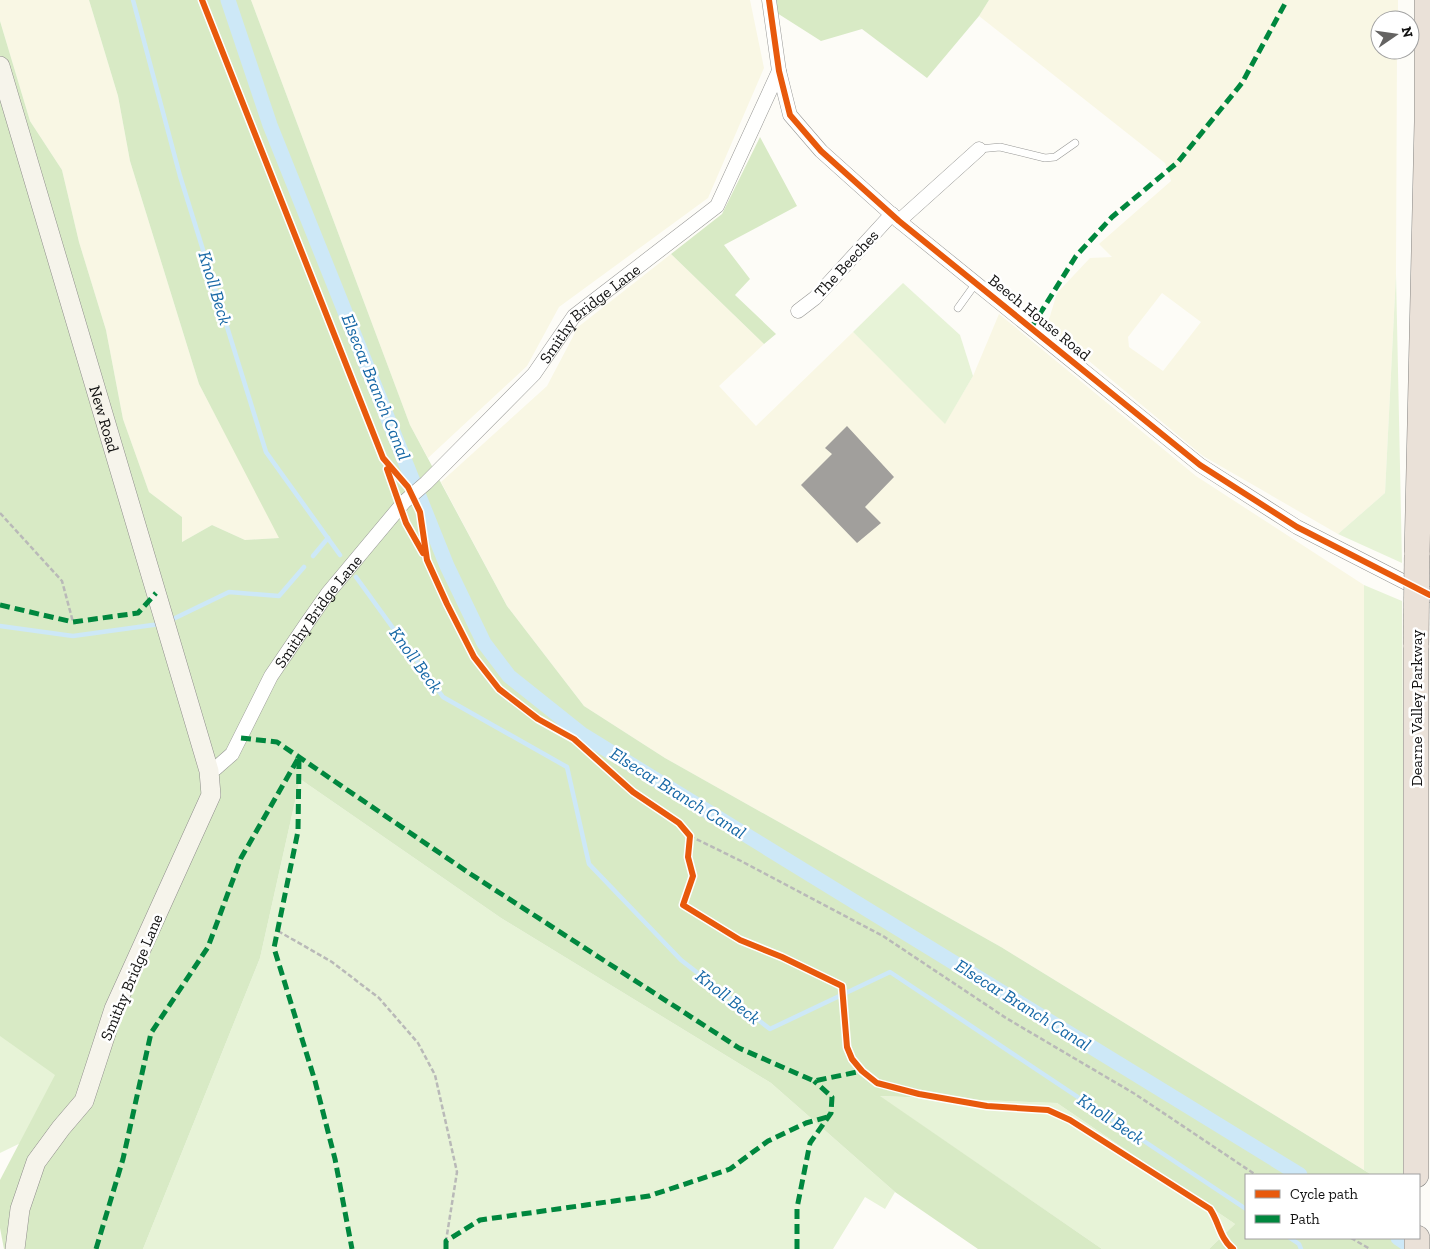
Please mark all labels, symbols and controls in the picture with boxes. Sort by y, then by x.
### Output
north arrow [1370,10,1420,60]
text: N [1398,25,1417,40]
street label: The Beeches [810,226,883,301]
water label: Knoll Beck [193,248,237,328]
street label: Smithy Bridge Lane [535,260,644,367]
street label: Beech House Road [985,270,1095,365]
water label: Elsecar Branch Canal [337,311,415,463]
street label: New Road [85,383,123,455]
street label: Smithy Bridge Lane [270,551,366,672]
water label: Knoll Beck [385,623,447,697]
street label: Dearne Valley Parkway [1407,629,1426,786]
water label: Elsecar Branch Canal [606,742,750,844]
street label: Smithy Bridge Lane [96,911,167,1043]
water label: Elsecar Branch Canal [951,954,1095,1056]
water label: Knoll Beck [691,965,765,1029]
water label: Knoll Beck [1073,1089,1149,1149]
legend [1245,1174,1420,1239]
text: Cycle path [1290,1185,1359,1203]
text: Path [1290,1210,1320,1228]

